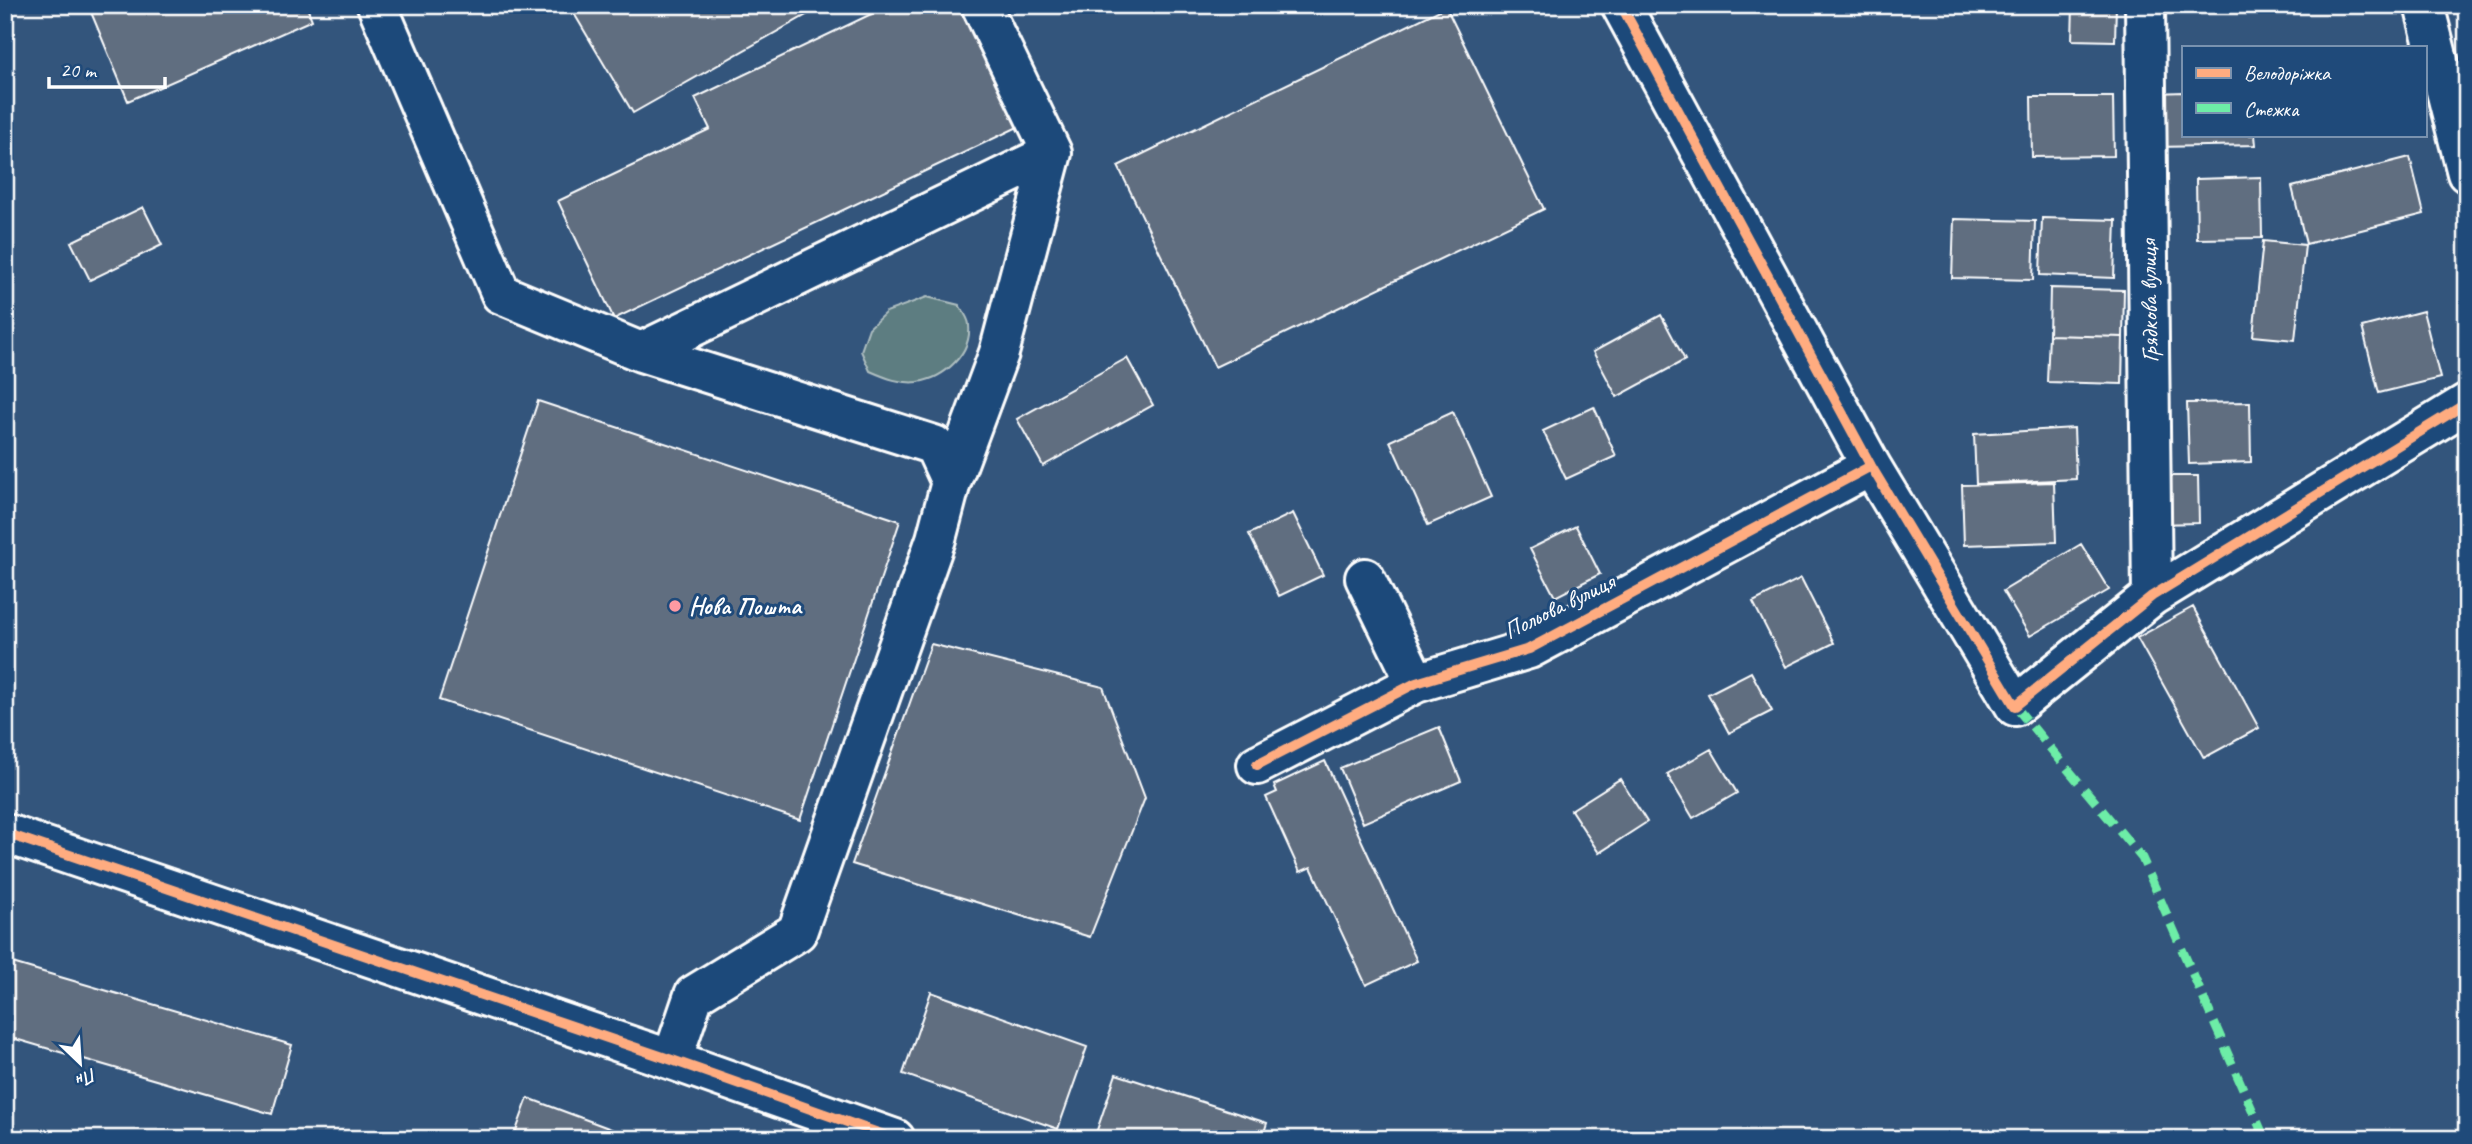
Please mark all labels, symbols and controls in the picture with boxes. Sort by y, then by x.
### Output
scale bar [49,46,164,90]
legend [2182,46,2426,136]
text: 20 m [60,57,98,83]
text: Велодоріжка [2244,60,2332,86]
text: Стежка [2244,96,2300,122]
street label: Грядкова вулиця [2133,237,2165,363]
street label: Польова вулиця [1499,566,1621,646]
place label: Нова Пошта [689,591,803,621]
marker: Нова Пошта [667,598,683,614]
north arrow [46,1028,116,1098]
text: Пн [71,1062,101,1093]

